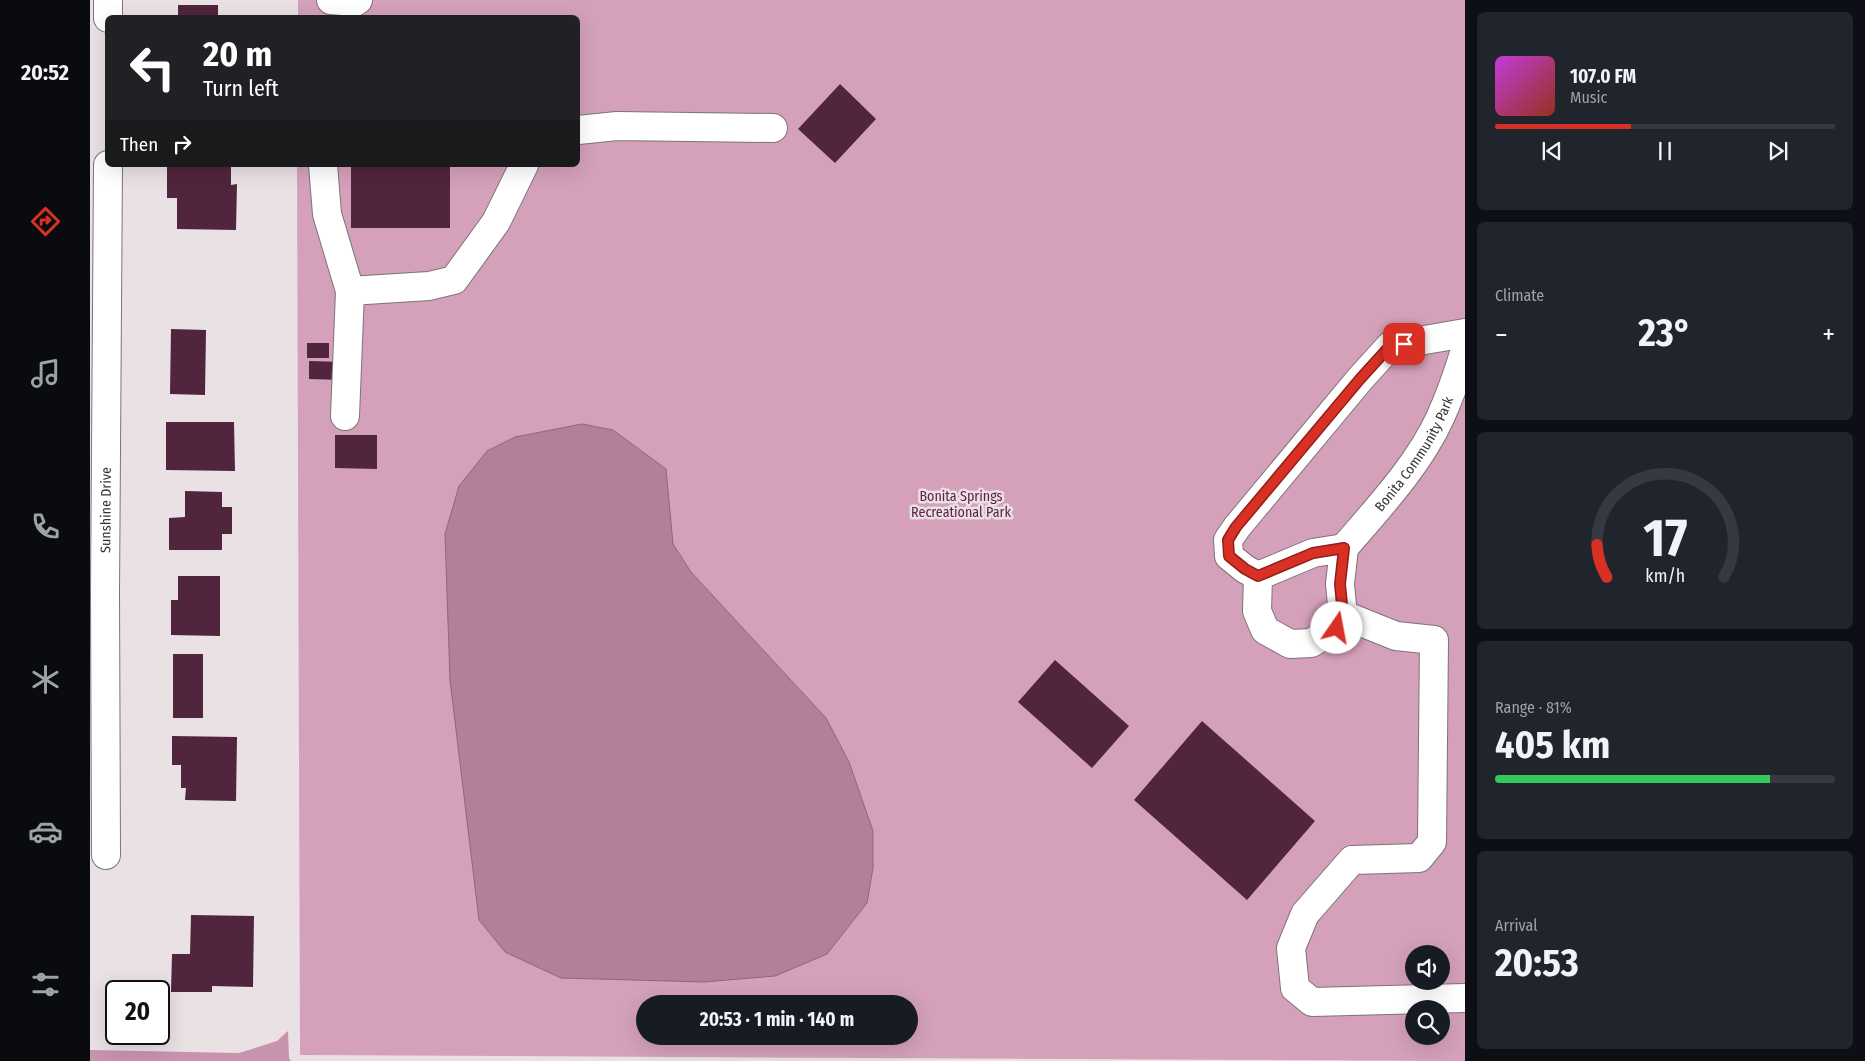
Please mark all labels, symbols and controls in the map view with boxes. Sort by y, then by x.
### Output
text: 20 m [203,33,272,75]
icon: left [120,35,185,100]
text: 20:52 [21,59,69,86]
text: 107.0 FM [1570,65,1636,88]
text: Turn left [203,75,279,102]
text: Music [1570,88,1607,107]
icon: right [168,130,196,158]
text: Then [120,133,158,156]
icon: previous [1538,137,1566,165]
icon: pause [1651,137,1679,165]
icon: next [1764,137,1792,165]
icon: directions [28,204,63,239]
text: Climate [1495,286,1544,305]
text: 23° [1638,310,1692,356]
text: − [1495,318,1508,351]
text: + [1822,318,1835,351]
pin [1383,323,1425,365]
icon: arrive [1390,330,1418,358]
icon: music [28,356,63,391]
street label: Bonita Community Park [1371,394,1457,515]
street label: Sunshine Drive [97,467,115,553]
park label: Bonita Springs Recreational Park [911,488,1011,521]
text: 17 [1643,507,1687,570]
icon: phone [28,509,63,544]
text: km/h [1645,565,1685,587]
position arrow [1310,601,1362,653]
icon: climate [28,662,63,697]
text: Range · 81% [1495,698,1572,717]
text: 405 km [1495,722,1610,768]
icon: car [28,814,63,849]
text: Arrival [1495,916,1537,935]
text: 20:53 [1495,940,1579,986]
map controls [1405,945,1450,1045]
button: sound [1405,945,1450,990]
icon: filters [28,967,63,1002]
speed limit sign: 20 [105,980,170,1045]
button: search [1405,1000,1450,1045]
text: 20:53 · 1 min · 140 m [700,1008,854,1031]

